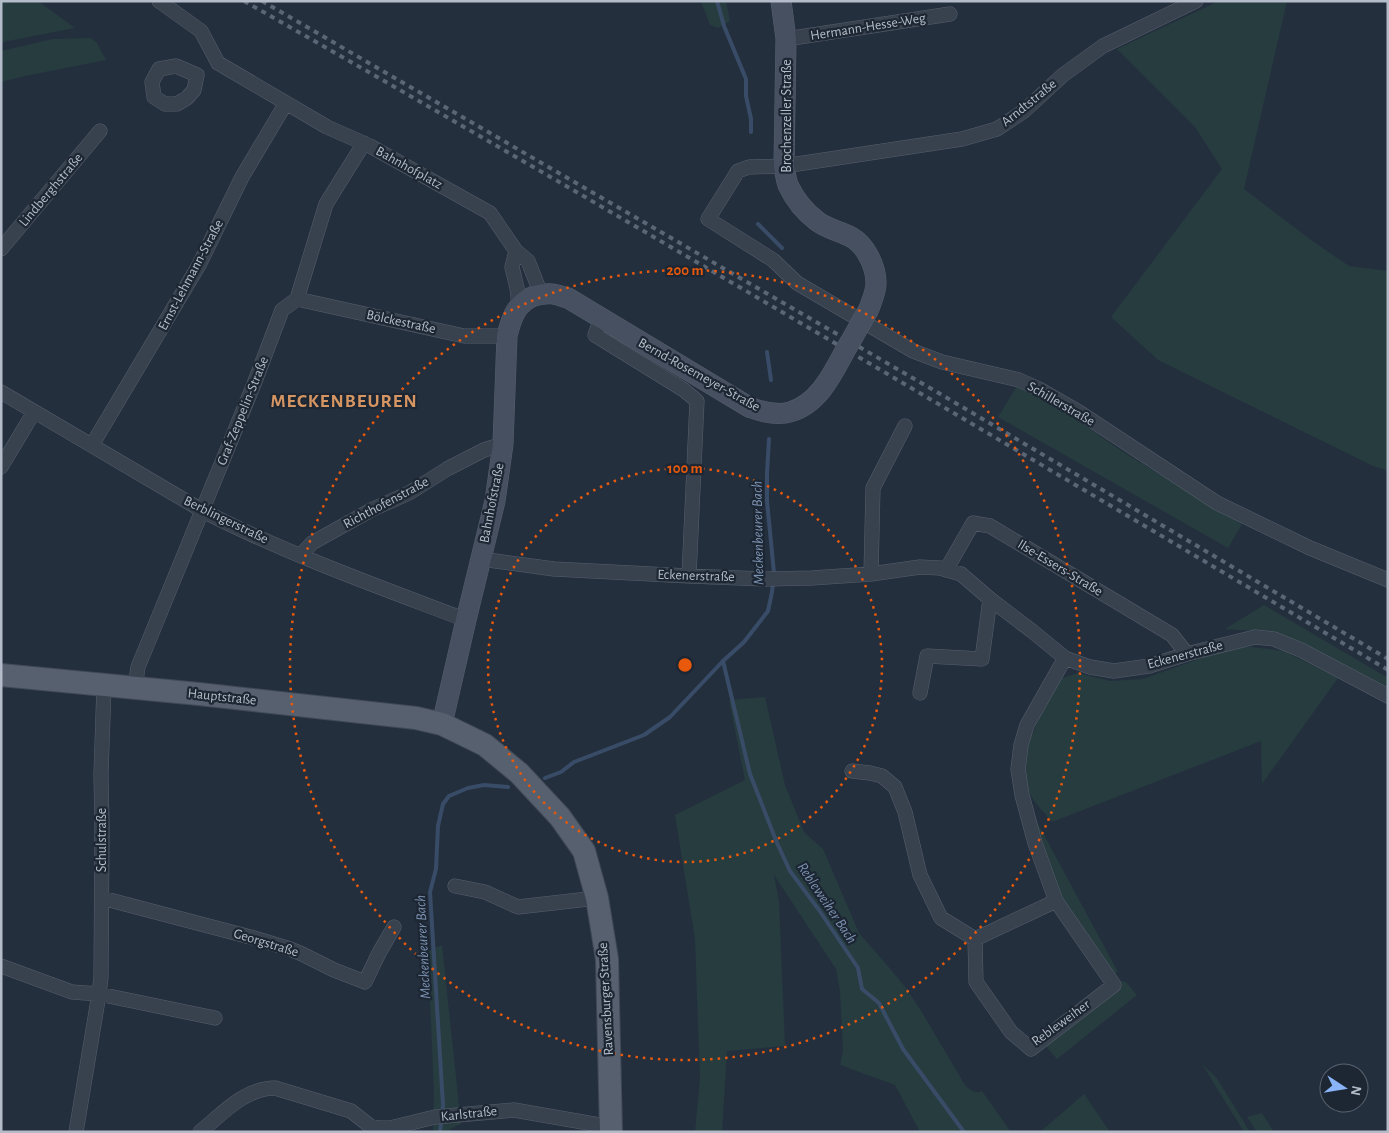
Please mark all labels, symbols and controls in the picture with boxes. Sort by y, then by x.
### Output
street label: Hermann-Hesse-Weg [809,11,927,43]
street label: Brochenzeller Straße [780,59,794,173]
street label: Arndtstraße [999,77,1059,129]
street label: Bahnhofplatz [373,144,445,192]
street label: Lindberghstraße [16,151,86,229]
street label: Ernst-Lehmann-Straße [156,217,226,333]
text: 200 m [666,263,704,278]
street label: Bölckestraße [365,308,437,336]
street label: Bernd-Rosemeyer-Straße [636,336,762,414]
street label: Graf-Zeppelin-Straße [215,355,271,467]
street label: Schillerstraße [1025,379,1097,429]
district label: MECKENBEUREN [270,392,418,411]
text: 100 m [667,461,703,476]
street label: Bahnhofstraße [477,462,507,544]
street label: Richthofenstraße [341,475,431,531]
water label: Meckenbeurer Bach [750,481,766,585]
street label: Berblingerstraße [182,494,270,546]
street label: Ilse-Essers-Straße [1015,537,1105,599]
street label: Eckenerstraße [657,568,735,584]
street label: Eckenerstraße [1146,638,1224,672]
centre of rings [676,656,694,674]
street label: Hauptstraße [187,686,257,708]
street label: Schulstraße [95,808,109,872]
water label: Rebleweiher Bach [794,860,860,946]
water label: Meckenbeurer Bach [413,895,433,999]
street label: Georgstraße [232,926,300,960]
street label: Ravensburger Straße [596,942,616,1056]
street label: Rebleweiher [1029,997,1093,1049]
north arrow [1319,1063,1369,1113]
text: N [1348,1084,1364,1097]
street label: Karlstraße [440,1104,498,1124]

